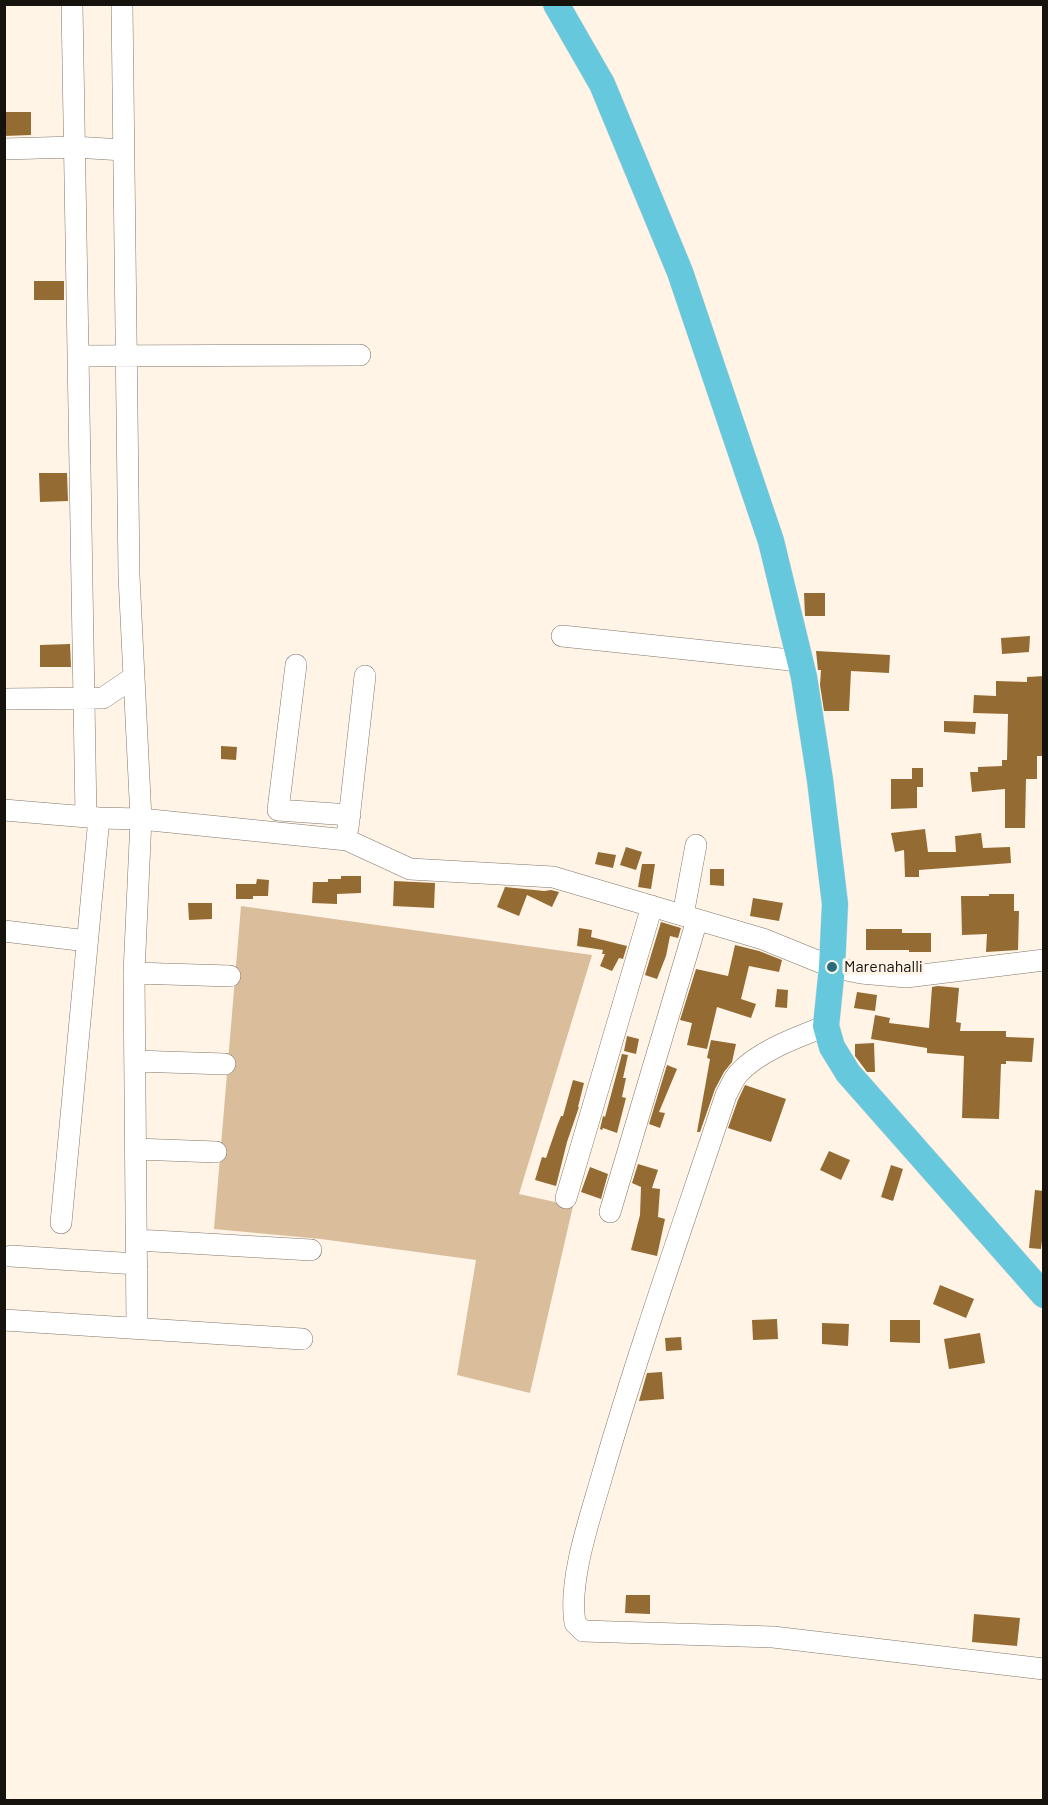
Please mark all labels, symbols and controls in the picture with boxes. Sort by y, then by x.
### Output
place label: Marenahalli [844,957,923,977]
marker: Marenahalli [825,960,839,974]

